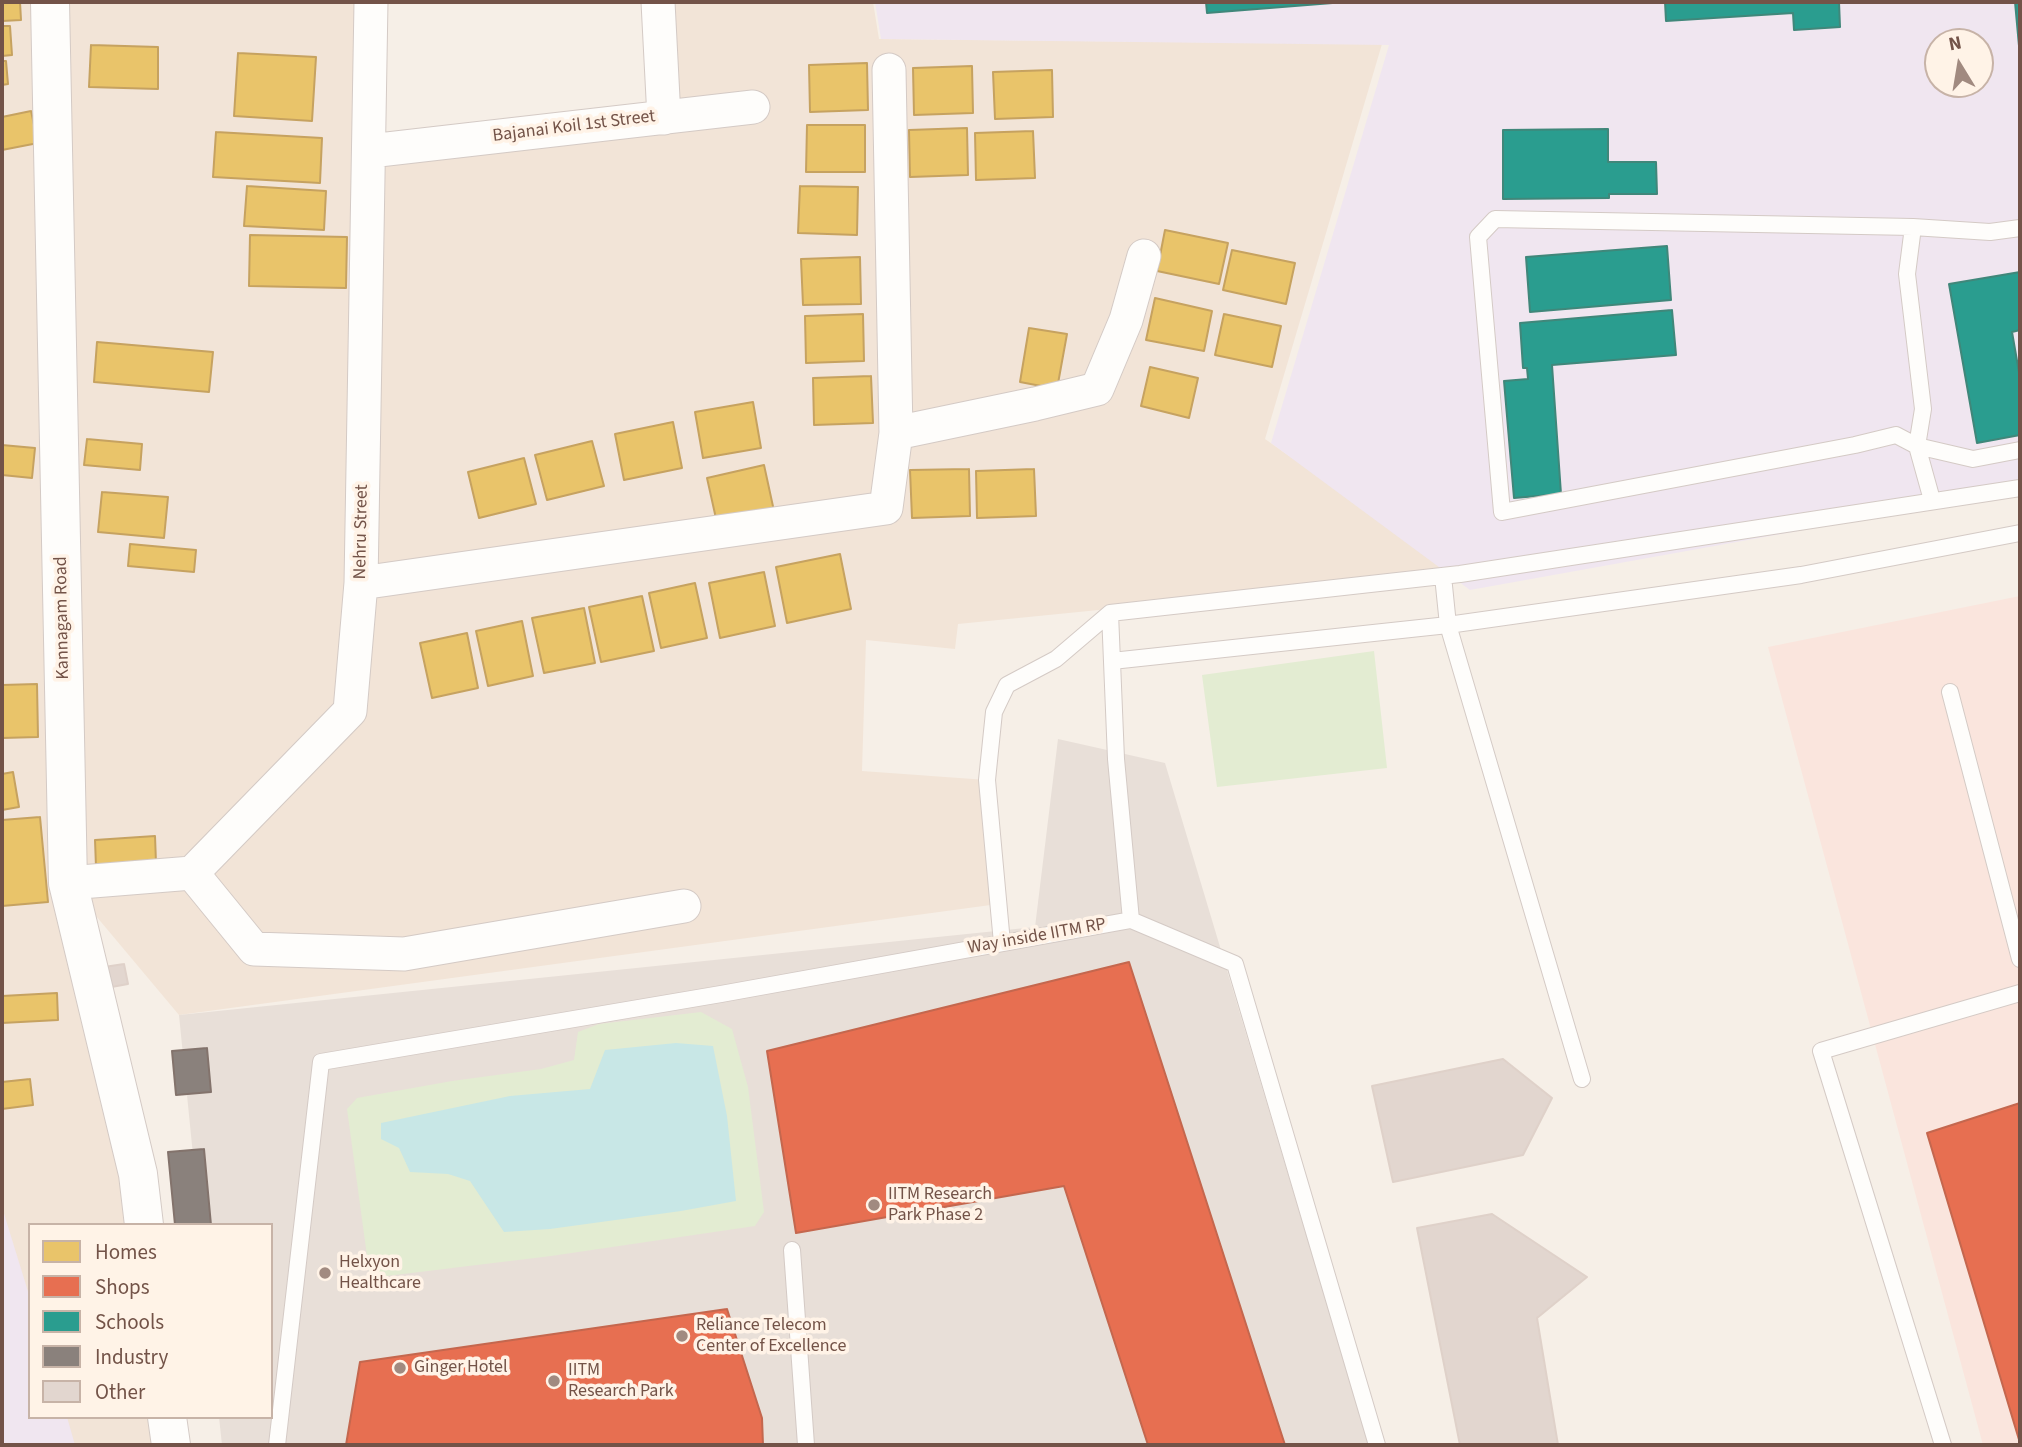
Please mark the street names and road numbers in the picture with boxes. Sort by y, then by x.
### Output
street label: Bajanai Koil 1st Street [491,106,657,148]
street label: Nehru Street [350,484,374,580]
street label: Kannagam Road [51,556,75,680]
street label: Way inside IITM RP [966,914,1108,960]

